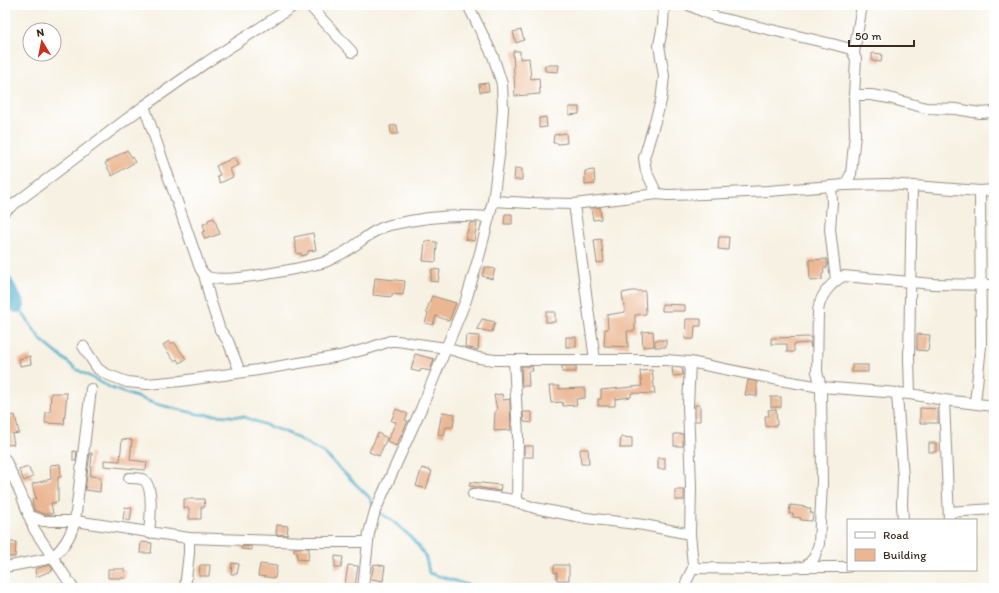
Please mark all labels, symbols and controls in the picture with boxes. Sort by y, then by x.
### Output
north arrow [22,22,62,62]
scale bar [849,22,914,48]
text: N [36,26,45,40]
text: 50 m [855,29,881,43]
legend [847,519,977,571]
text: Road [883,528,909,542]
text: Building [883,548,927,562]

